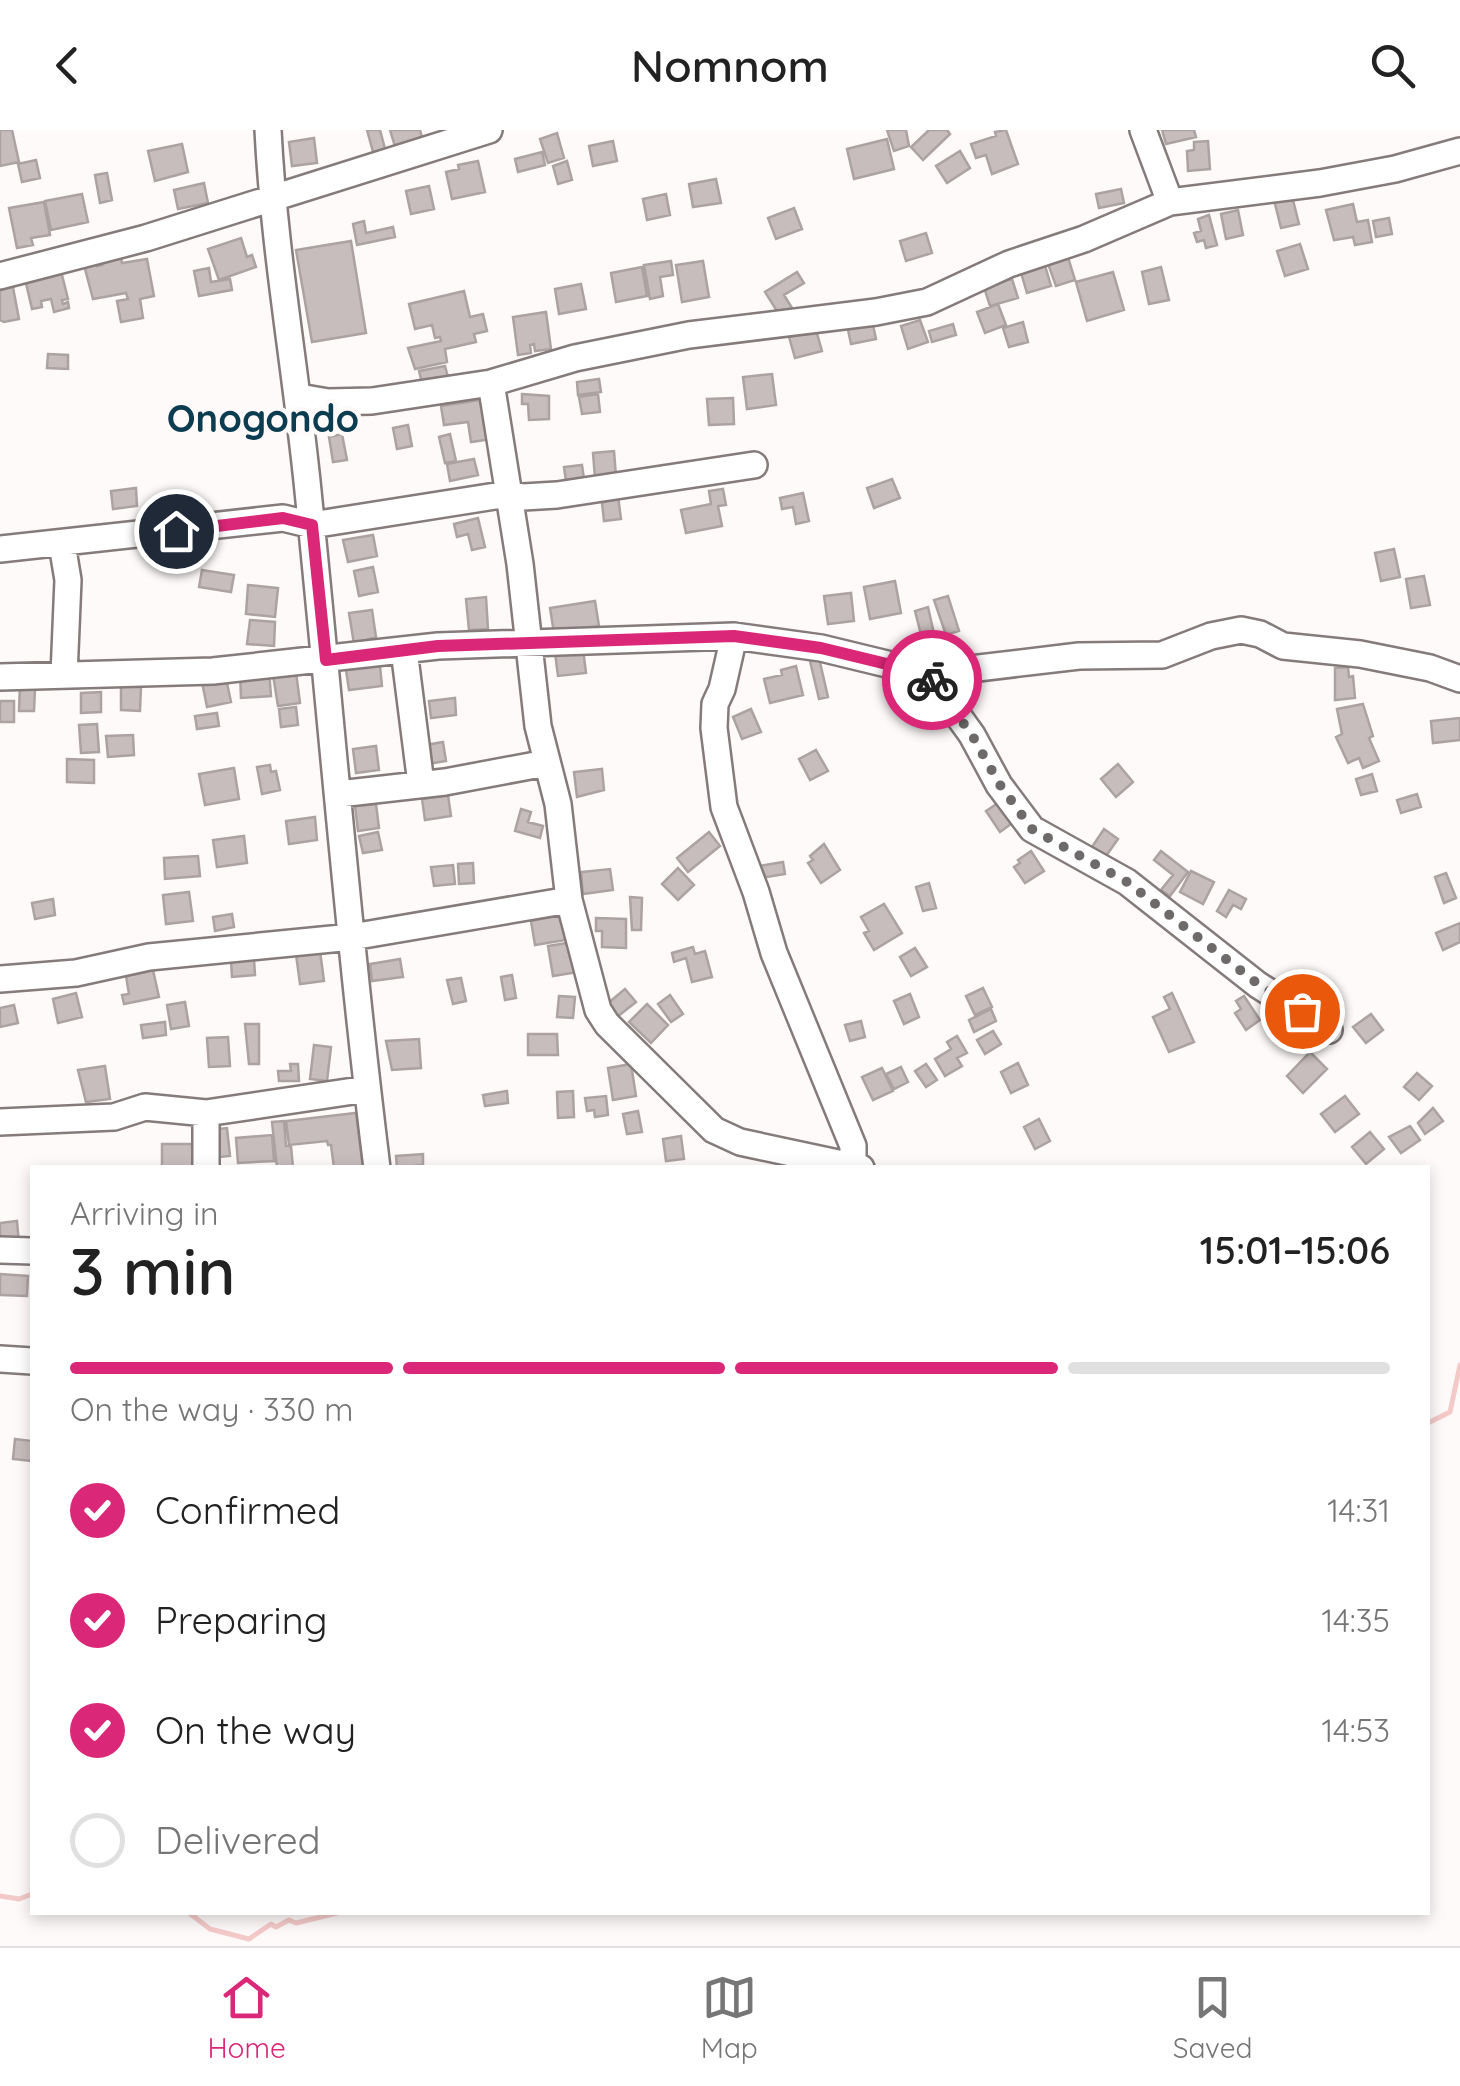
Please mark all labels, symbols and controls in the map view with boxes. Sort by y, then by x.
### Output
text: Nomnom [631,37,829,93]
icon: back [40,38,95,93]
icon: search [1365,38,1420,93]
district label: Onogondo [167,394,359,442]
pin [134,489,219,574]
icon: home [149,504,204,559]
courier [882,630,982,730]
icon: bike [905,653,960,708]
pin [1260,969,1345,1054]
icon: bag [1275,984,1330,1039]
text: Arriving in [70,1193,219,1233]
text: 15:01–15:06 [1200,1226,1390,1274]
text: 3 min [70,1230,236,1311]
text: On the way · 330 m [70,1389,354,1429]
icon: check [70,1483,125,1538]
text: Confirmed [155,1486,340,1534]
text: 14:31 [1327,1490,1390,1530]
icon: check [70,1593,125,1648]
text: Preparing [155,1596,327,1644]
text: 14:35 [1322,1600,1390,1640]
icon: check [70,1703,125,1758]
text: On the way [155,1706,356,1754]
text: 14:53 [1322,1710,1390,1750]
text: Delivered [155,1816,321,1864]
tab: Home [207,1970,286,2065]
tab: Map [701,1970,758,2065]
tab: Saved [1173,1970,1253,2065]

